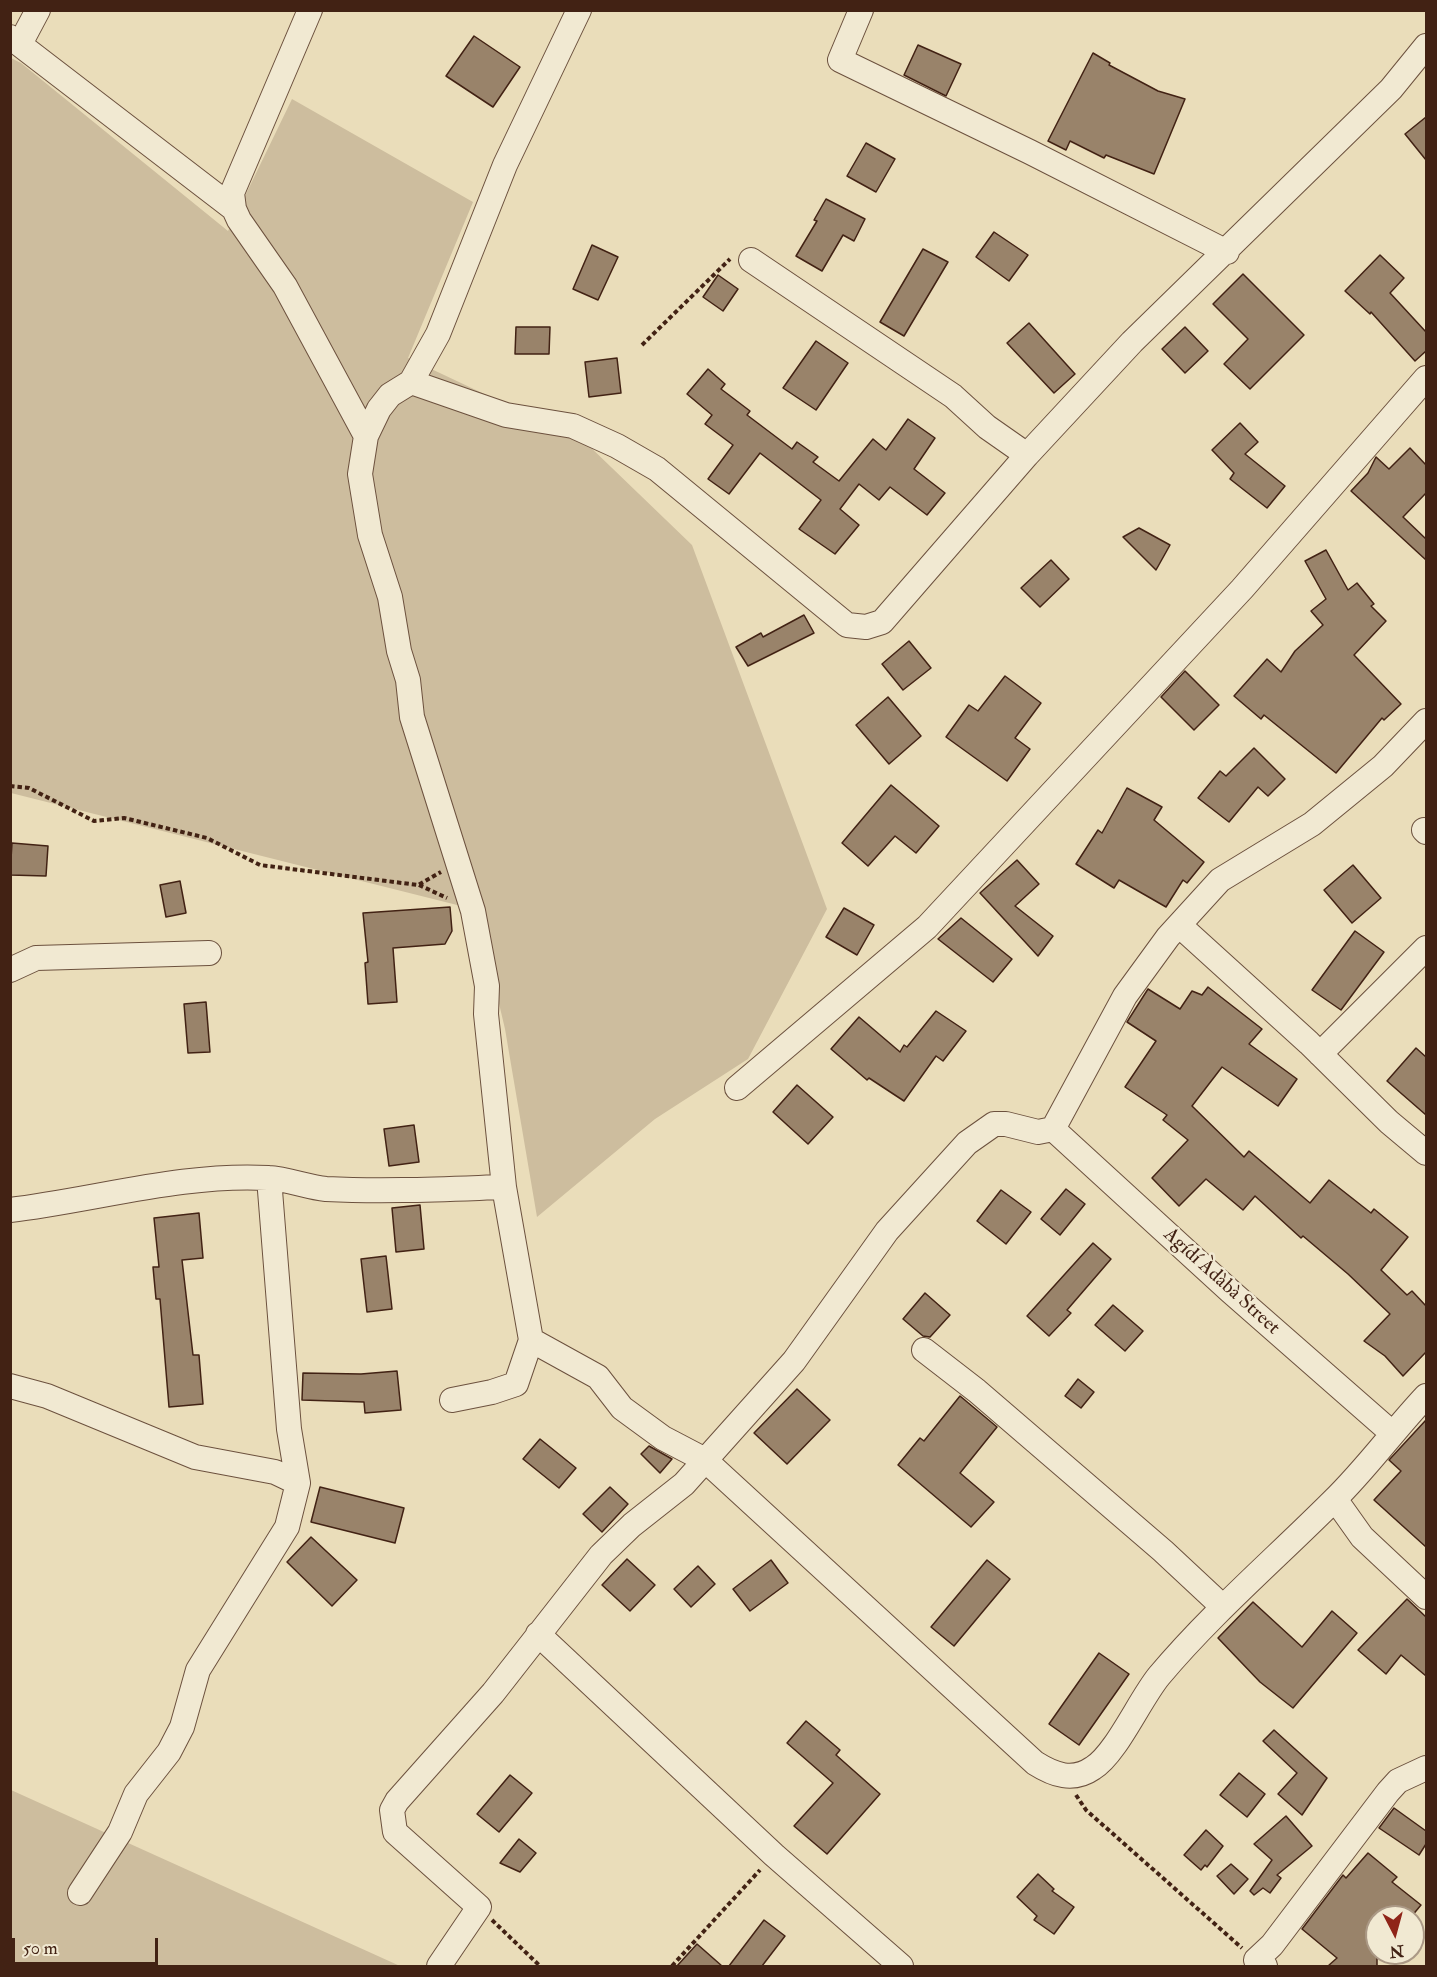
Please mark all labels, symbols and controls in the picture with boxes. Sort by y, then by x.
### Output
street label: Agídí Àdàbà Street [1158,1223,1284,1341]
north arrow [1365,1905,1425,1965]
scale bar [15,1926,160,1964]
text: 50 m [23,1937,58,1960]
text: N [1389,1940,1405,1962]

